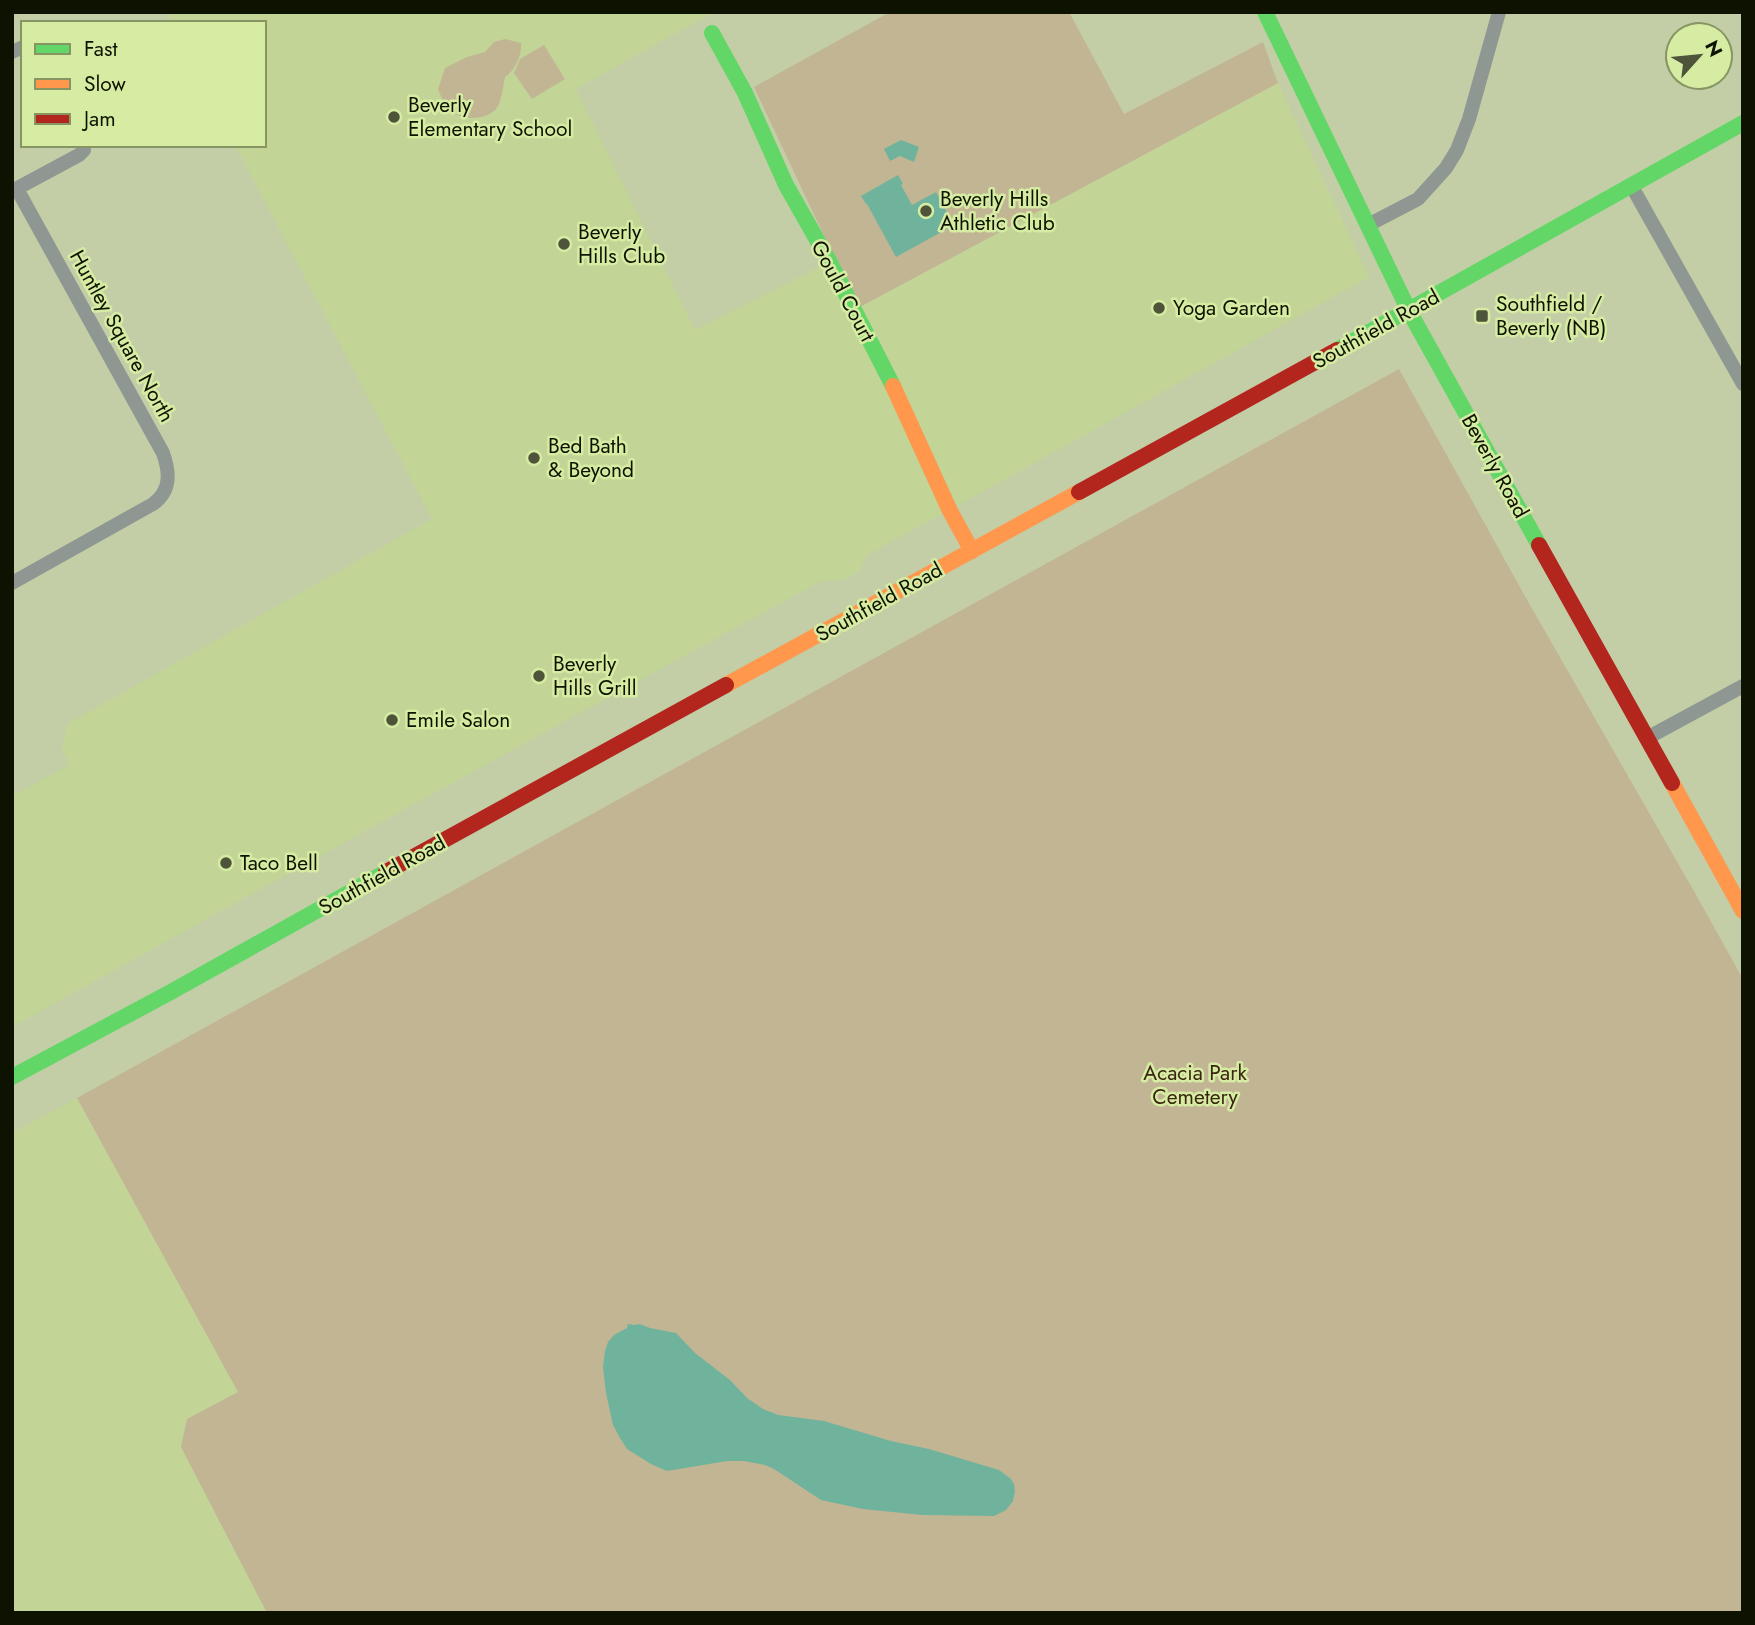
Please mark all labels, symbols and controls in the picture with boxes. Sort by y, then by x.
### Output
legend [21,21,266,147]
north arrow [1664,21,1734,91]
text: Fast [84,34,117,64]
text: N [1698,36,1729,61]
text: Slow [84,69,126,99]
place label: Beverly Elementary School [408,90,572,144]
text: Jam [81,104,116,134]
marker: Beverly Elementary School [386,109,402,125]
place label: Beverly Hills Athletic Club [940,184,1055,238]
marker: Beverly Hills Athletic Club [918,203,934,219]
place label: Beverly Hills Club [578,217,665,271]
street label: Gould Court [804,235,882,347]
marker: Beverly Hills Club [556,236,572,252]
street label: Huntley Square North [62,245,182,427]
street label: Southfield Road [1307,282,1445,376]
place label: Southfield / Beverly (NB) [1496,289,1607,343]
place label: Yoga Garden [1173,293,1290,323]
marker: Yoga Garden [1151,300,1167,316]
marker: Southfield / Beverly (NB) [1474,308,1490,324]
street label: Beverly Road [1454,409,1536,523]
place label: Bed Bath & Beyond [548,431,634,485]
marker: Bed Bath & Beyond [526,450,542,466]
street label: Southfield Road [810,555,948,649]
place label: Beverly Hills Grill [553,649,637,703]
marker: Beverly Hills Grill [531,668,547,684]
place label: Emile Salon [406,705,510,735]
marker: Emile Salon [384,712,400,728]
street label: Southfield Road [313,828,451,922]
place label: Taco Bell [240,848,318,878]
marker: Taco Bell [218,855,234,871]
park label: Acacia Park Cemetery [1143,1058,1247,1112]

